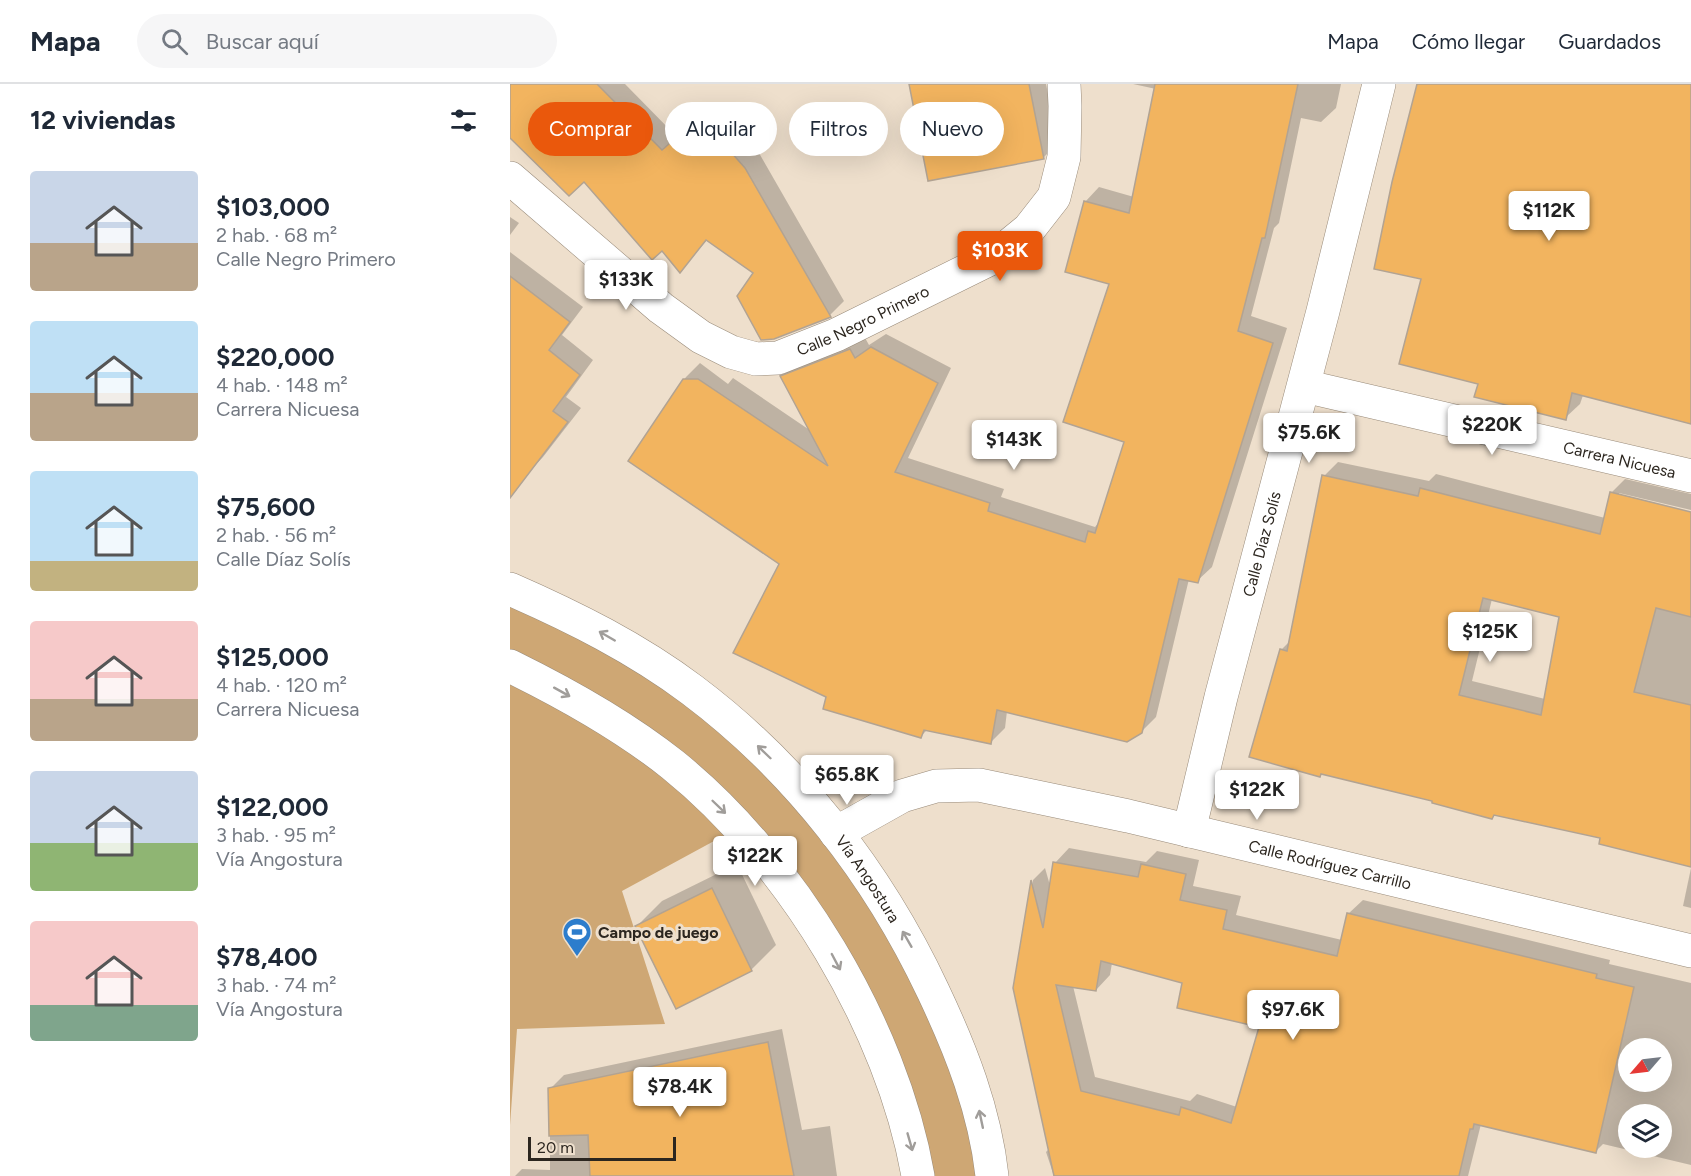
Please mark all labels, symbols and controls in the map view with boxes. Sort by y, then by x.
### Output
search box [137,14,557,68]
text: Mapa [30,24,101,58]
icon: search [158,25,191,58]
text: Buscar aquí [206,28,319,55]
text: Mapa [1327,29,1379,54]
text: Cómo llegar [1412,29,1525,54]
text: Guardados [1558,29,1661,54]
chip: Comprar [528,102,653,156]
chip: Alquilar [665,102,777,156]
chip: Filtros [789,102,888,156]
chip: Nuevo [900,102,1004,156]
text: 12 viviendas [30,104,175,136]
icon: filters [447,104,480,137]
text: $103,000 [216,191,330,223]
pin: $112K [1507,191,1591,242]
icon: home [78,195,150,267]
text: $112K [1523,198,1575,222]
text: 2 hab. · 68 m² [216,223,337,247]
pin: $103K [958,231,1042,282]
text: $103K [972,238,1028,262]
text: Calle Negro Primero [216,247,396,271]
pin: $133K [584,260,668,311]
text: $133K [598,267,654,291]
street label: Calle Negro Primero [794,282,932,360]
text: $220,000 [216,341,335,373]
icon: home [78,345,150,417]
text: 4 hab. · 148 m² [216,373,348,397]
text: Carrera Nicuesa [216,397,360,421]
pin: $220K [1450,405,1534,456]
text: $220K [1462,412,1522,436]
pin: $75.6K [1260,413,1358,464]
pin: $143K [972,420,1056,471]
text: $75.6K [1277,420,1341,444]
text: $143K [986,427,1042,451]
street label: Carrera Nicuesa [1561,438,1678,482]
street label: Calle Díaz Solís [1239,489,1285,599]
text: $75,600 [216,491,315,523]
icon: home [78,495,150,567]
text: 2 hab. · 56 m² [216,523,336,547]
text: Calle Díaz Solís [216,547,351,571]
pin: $125K [1448,612,1532,663]
text: $125K [1462,619,1518,643]
one-way arrow [599,630,616,642]
text: $125,000 [216,641,329,673]
icon: home [78,645,150,717]
text: 4 hab. · 120 m² [216,673,347,697]
one-way arrow [553,686,570,698]
text: Carrera Nicuesa [216,697,360,721]
one-way arrow [756,744,771,759]
pin: $65.8K [798,755,896,806]
text: $65.8K [815,762,879,786]
pin: $122K [1215,770,1299,821]
text: $122K [1229,777,1285,801]
text: $122,000 [216,791,329,823]
icon: home [78,795,150,867]
one-way arrow [711,800,726,815]
text: 3 hab. · 95 m² [216,823,336,847]
street label: Vía Angostura [831,831,904,926]
pin: $122K [713,836,797,887]
street label: Calle Rodríguez Carrillo [1247,836,1413,894]
text: $122K [727,843,783,867]
text: Vía Angostura [216,847,343,871]
sports icon: Campo de juego [561,916,593,958]
place label: Campo de juego [598,923,719,942]
one-way arrow [900,931,912,948]
text: $78,400 [216,941,318,973]
icon: home [78,945,150,1017]
one-way arrow [831,953,842,971]
text: 3 hab. · 74 m² [216,973,336,997]
pin: $97.6K [1244,990,1342,1041]
text: Vía Angostura [216,997,343,1021]
text: $97.6K [1261,997,1325,1021]
north arrow [1618,1038,1672,1092]
map controls [1618,1038,1672,1158]
pin: $78.4K [631,1067,729,1118]
text: $78.4K [647,1074,713,1098]
button: layers [1618,1104,1672,1158]
one-way arrow [975,1109,986,1129]
one-way arrow [905,1132,916,1151]
scale bar [528,1134,676,1162]
text: 20 m [537,1138,574,1157]

